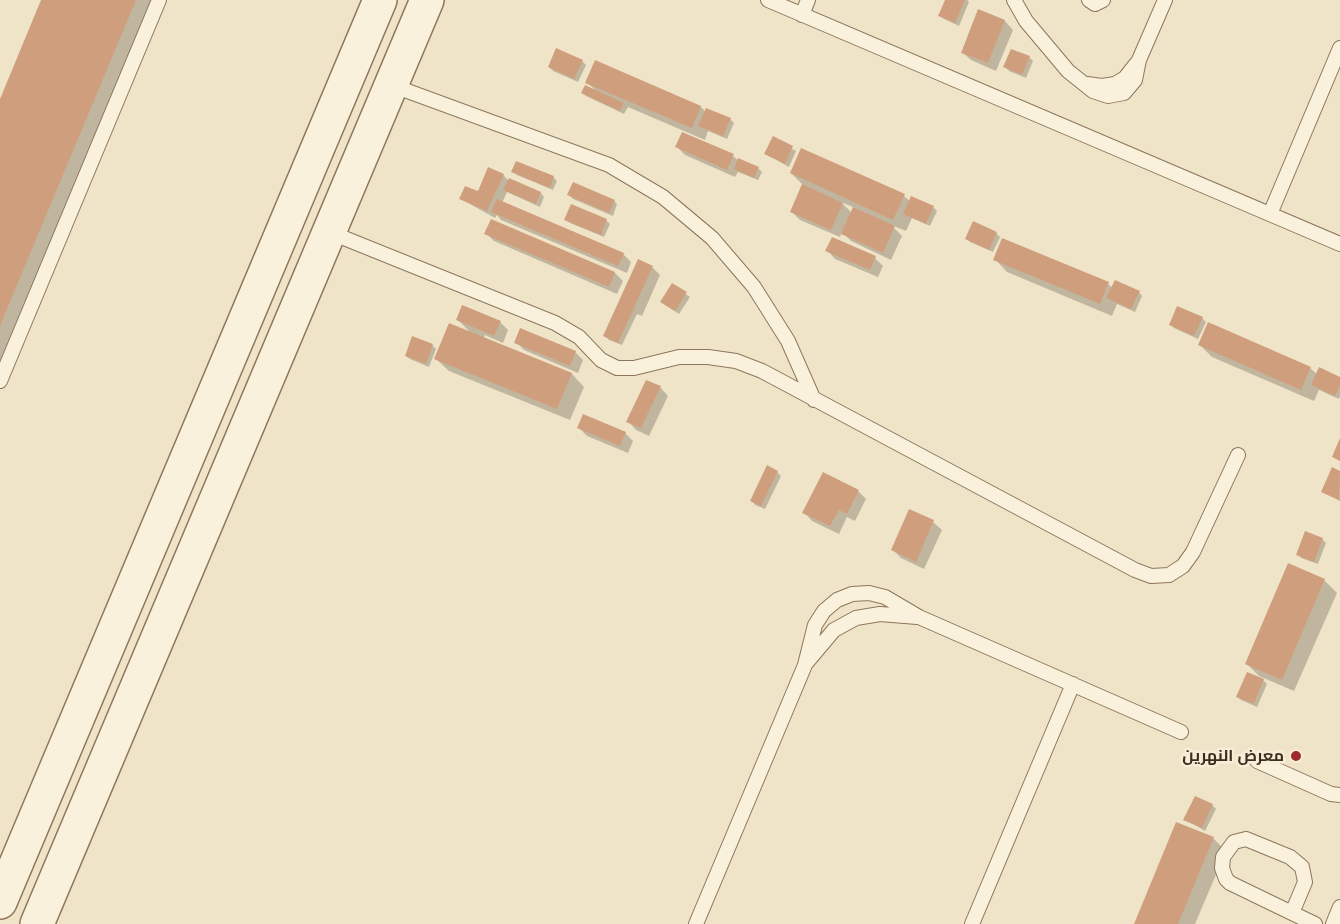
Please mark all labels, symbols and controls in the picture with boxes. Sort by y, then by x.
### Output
place label: معرض النهرين [1182,746,1284,766]
marker: معرض النهرين [1289,749,1303,763]

